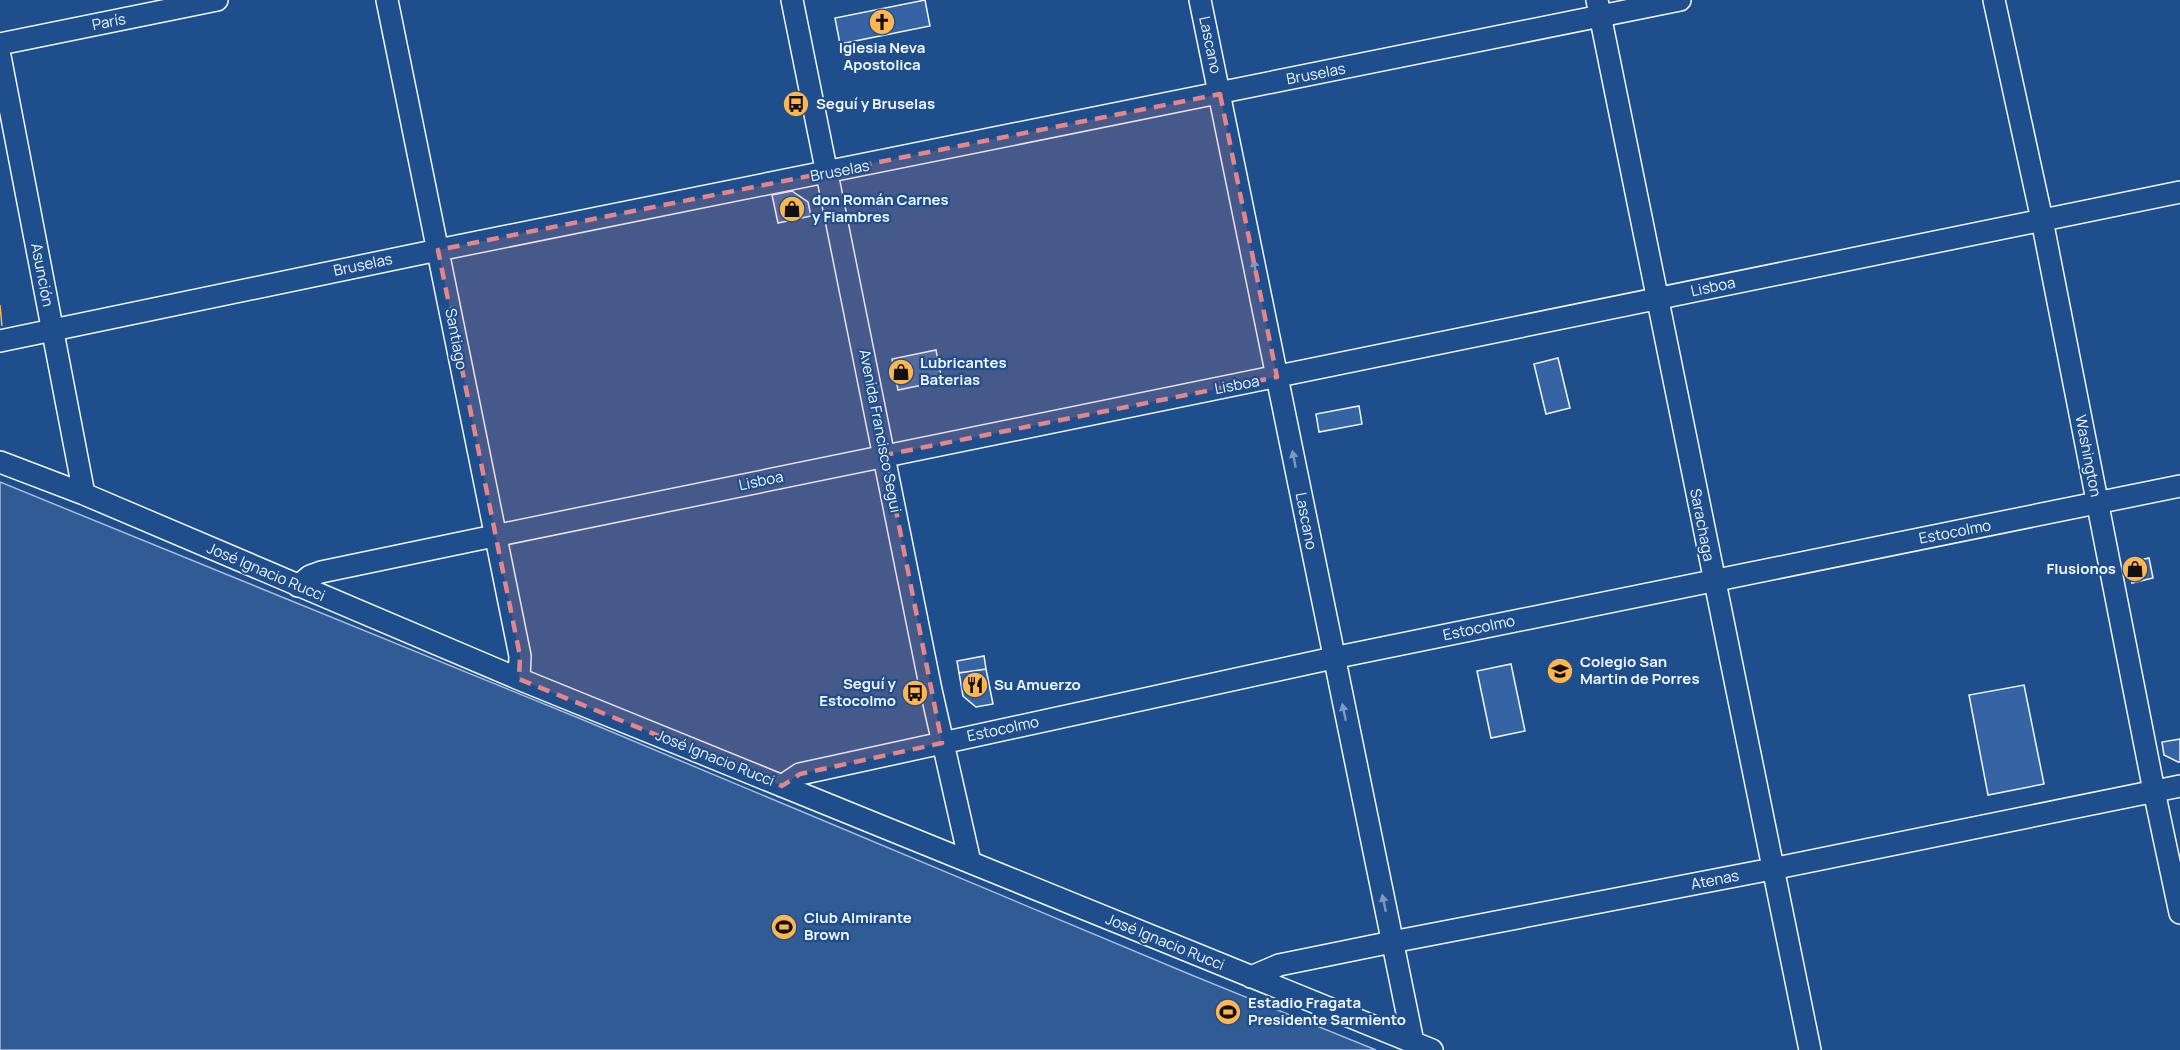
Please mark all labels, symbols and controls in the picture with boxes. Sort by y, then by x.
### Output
church icon: Iglesia Neva Apostolica [867,7,897,37]
street label: París [90,8,128,35]
street label: Lascano [1194,14,1227,76]
place label: Iglesia Neva Apostolica [839,37,925,75]
street label: Bruselas [1285,57,1347,90]
bus stop icon: Seguí y Bruselas [781,89,811,119]
place label: Seguí y Bruselas [816,93,935,114]
street label: Bruselas [809,154,871,187]
place label: don Román Carnes y Fiambres [812,189,949,227]
shop icon: don Román Carnes y Fiambres [777,194,807,224]
street label: Asunción [26,241,59,309]
street label: Bruselas [331,248,394,281]
one-way arrow [1250,258,1259,277]
street label: Lisboa [1689,272,1737,301]
street label: Santiago [440,306,473,372]
street label: Avenida Francisco Segui [854,347,907,514]
place label: Lubricantes Baterias [920,352,1007,390]
shop icon: Lubricantes Baterias [886,357,916,387]
street label: Lisboa [1213,370,1261,399]
street label: Washington [2070,413,2107,499]
one-way arrow [1288,450,1298,468]
street label: Lisboa [737,466,785,495]
street label: Sarachaga [1685,487,1720,563]
street label: Lascano [1291,490,1322,552]
street label: Estocolmo [1917,514,1993,549]
street label: José Ignacio Rucci [204,537,329,606]
shop icon: Flusionos [2120,554,2150,584]
place label: Flusionos [2046,558,2116,579]
street label: Estocolmo [1441,610,1517,645]
place label: Colegio San Martin de Porres [1580,651,1700,689]
school or university icon: Colegio San Martin de Porres [1545,656,1575,686]
restaurant icon: Su Amuerzo [960,670,990,700]
place label: Seguí y Estocolmo [819,673,897,711]
place label: Su Amuerzo [994,674,1081,695]
bus stop icon: Seguí y Estocolmo [900,678,930,708]
one-way arrow [1339,703,1349,721]
street label: Estocolmo [965,711,1041,746]
street label: José Ignacio Rucci [653,724,778,791]
street label: Atenas [1689,865,1741,894]
one-way arrow [1379,893,1388,912]
place label: Club Almirante Brown [804,907,912,945]
street label: José Ignacio Rucci [1103,908,1228,975]
sports icon: Club Almirante Brown [769,912,799,942]
place label: Estadio Fragata Presidente Sarmiento [1248,992,1406,1030]
sports icon: Estadio Fragata Presidente Sarmiento [1213,997,1243,1027]

